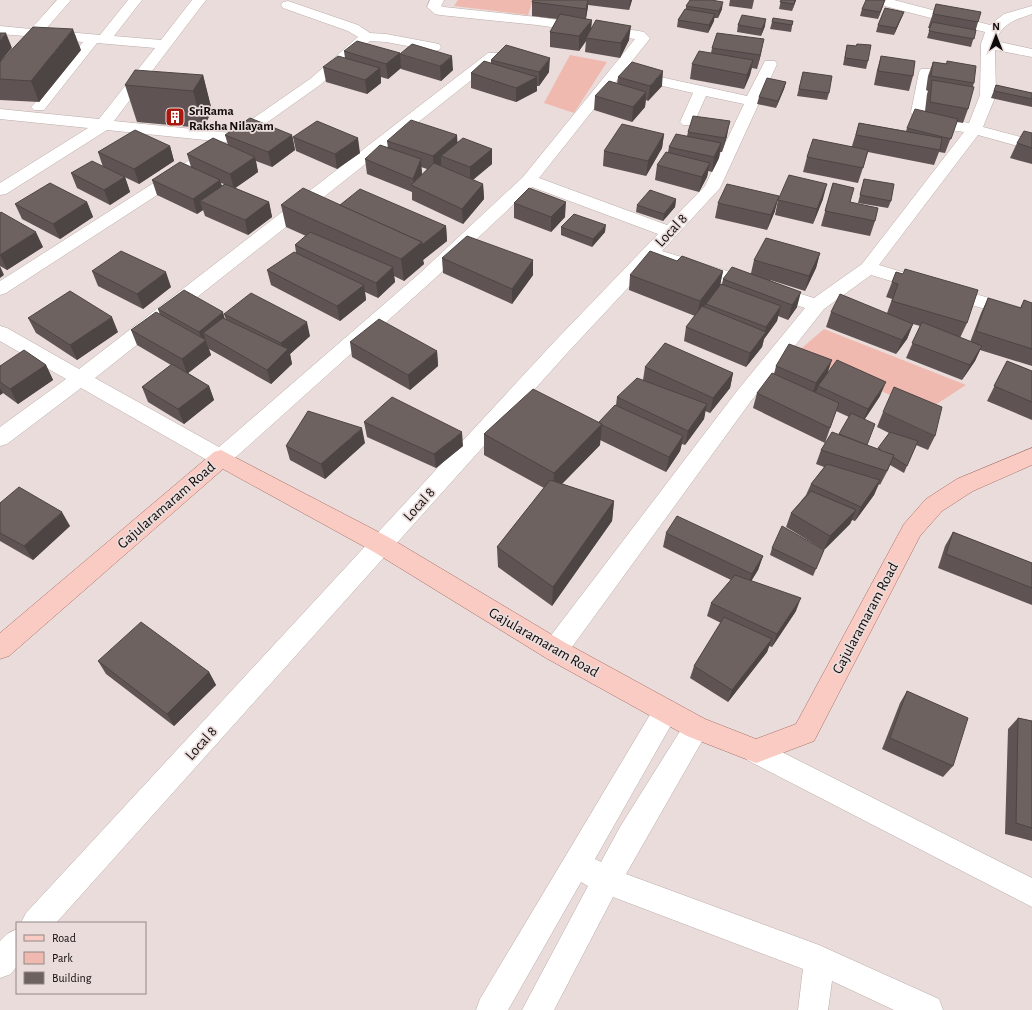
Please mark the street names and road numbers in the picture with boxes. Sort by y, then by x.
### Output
street label: Local 8 [652,211,690,250]
street label: Gajularamaram Road [115,459,218,552]
street label: Local 8 [401,485,438,524]
street label: Gajularamaram Road [830,560,901,676]
street label: Gajularamaram Road [486,605,601,680]
street label: Local 8 [183,724,220,763]

